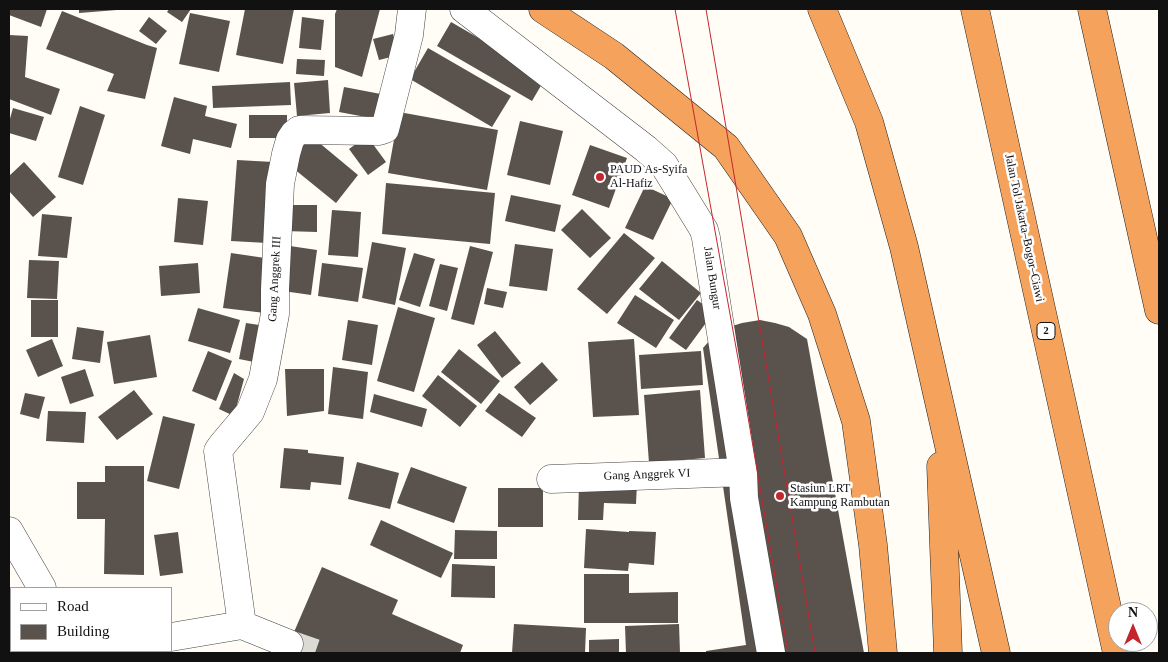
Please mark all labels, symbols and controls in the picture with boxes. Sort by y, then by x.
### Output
street label: Jalan Tol Jakarta–Bogor–Ciawi [1001,153,1047,303]
place label: PAUD As-Syifa Al-Hafiz [610,163,687,191]
marker: PAUD As-Syifa Al-Hafiz [594,171,606,183]
street label: Gang Anggrek III [266,236,284,322]
street label: Jalan Bungur [700,245,724,311]
road number: 2 [1037,322,1055,340]
street label: Gang Anggrek VI [603,466,691,484]
place label: Stasiun LRT Kampung Rambutan [790,482,890,510]
marker: Stasiun LRT Kampung Rambutan [774,490,786,502]
legend [10,587,172,652]
text: Road [57,598,89,614]
north arrow [1108,602,1158,652]
text: N [1128,605,1138,620]
text: Building [57,623,110,639]

